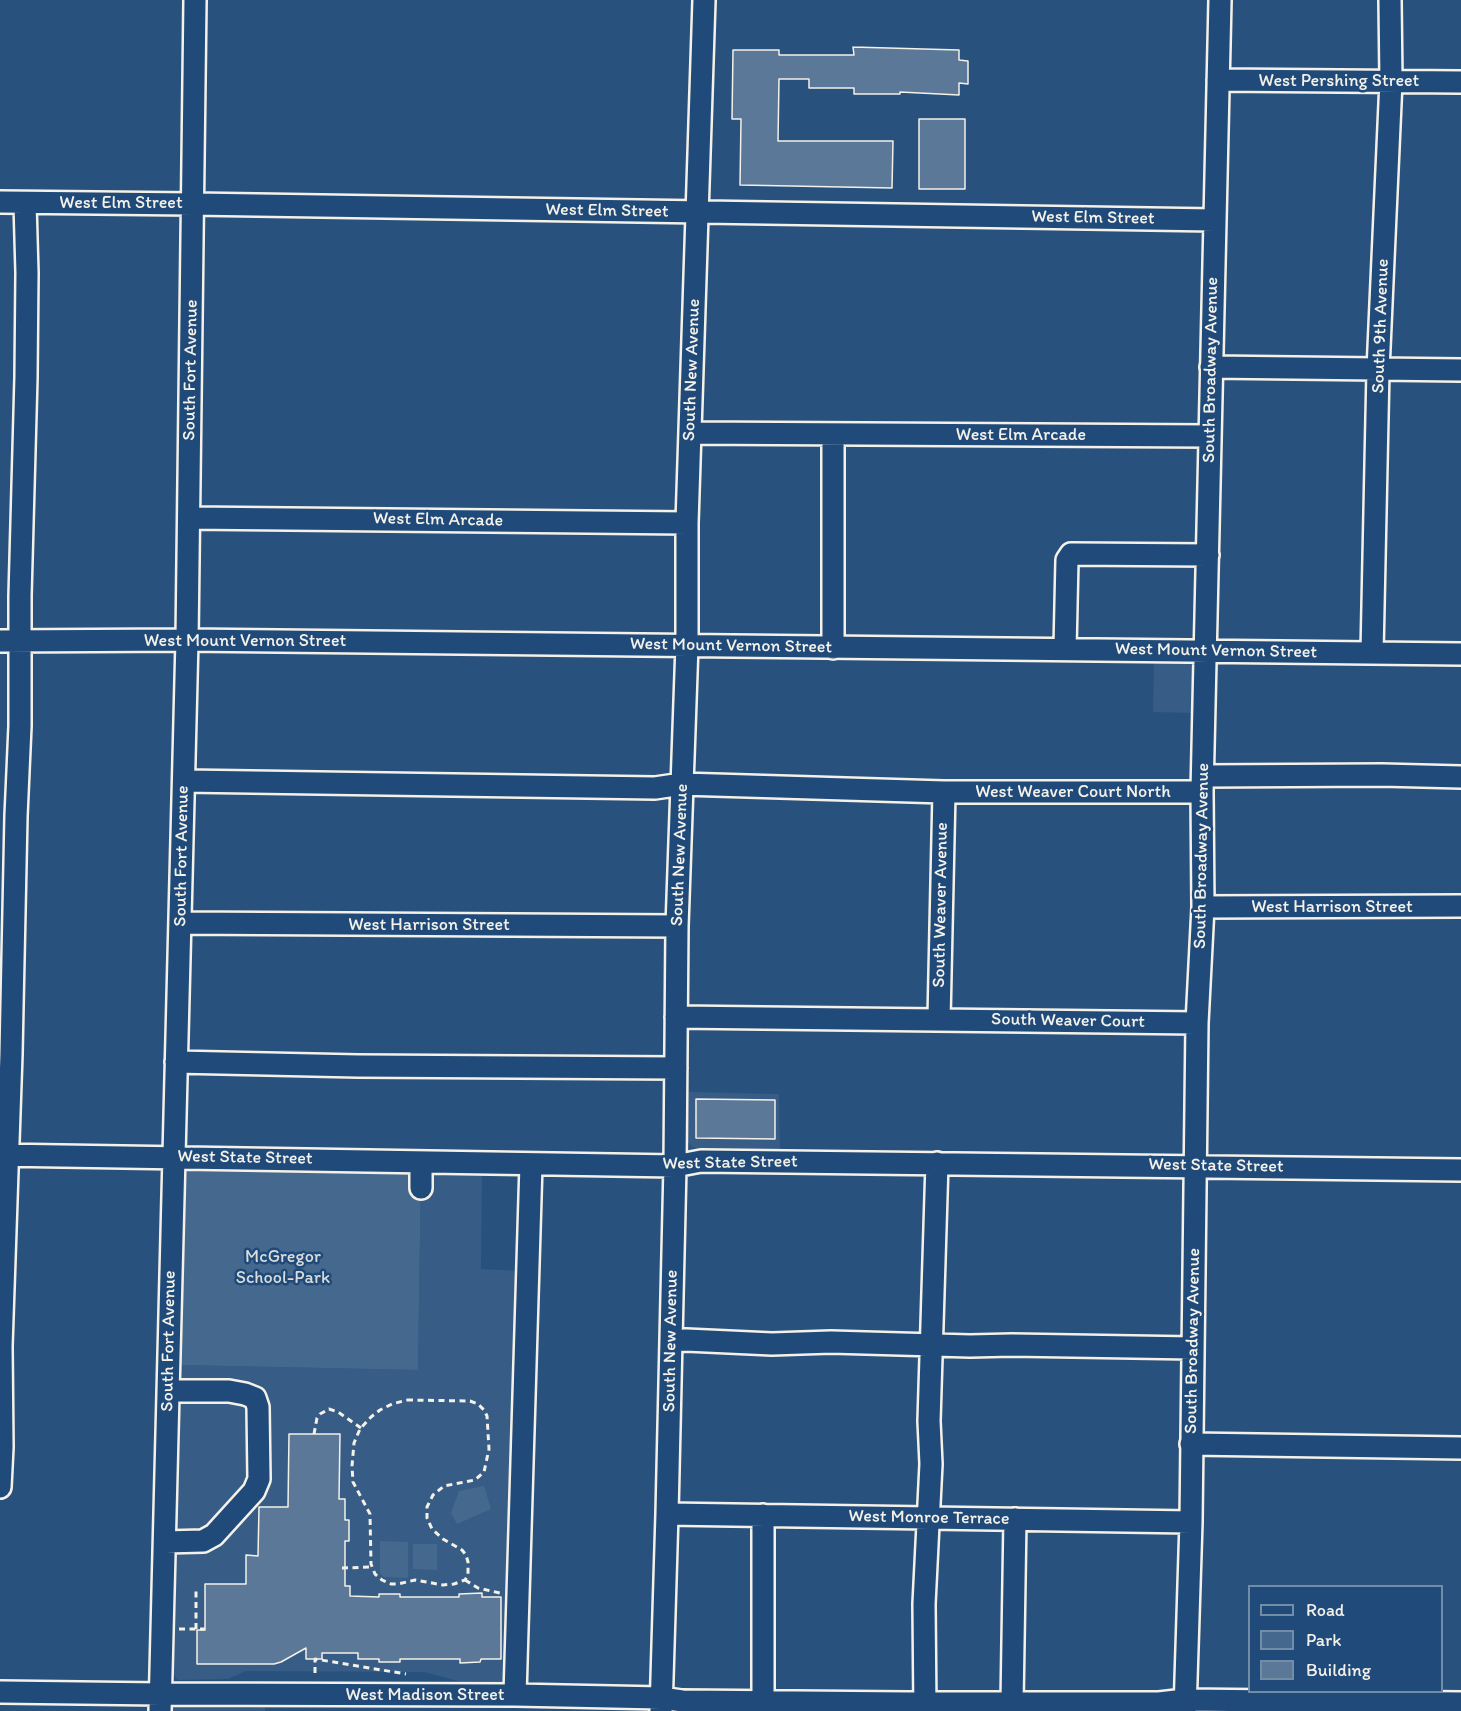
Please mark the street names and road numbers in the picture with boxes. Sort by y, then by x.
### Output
street label: West Pershing Street [1259,70,1419,92]
street label: West Elm Street [59,192,183,214]
street label: West Elm Street [545,199,669,223]
street label: West Elm Street [1031,206,1155,230]
street label: South 9th Avenue [1368,258,1394,394]
street label: South Broadway Avenue [1199,277,1223,463]
street label: South New Avenue [679,298,705,442]
street label: South Fort Avenue [179,299,203,441]
street label: West Elm Arcade [956,424,1086,446]
street label: West Elm Arcade [373,508,503,532]
street label: West Mount Vernon Street [144,630,346,652]
street label: West Mount Vernon Street [630,633,832,659]
street label: West Mount Vernon Street [1115,638,1317,664]
street label: South Broadway Avenue [1190,763,1214,949]
street label: West Weaver Court North [975,781,1171,803]
street label: South New Avenue [667,783,693,927]
street label: South Fort Avenue [170,785,194,927]
street label: South Weaver Avenue [929,822,953,988]
street label: West Harrison Street [1251,896,1413,918]
street label: West Harrison Street [348,914,510,936]
street label: South Weaver Court [991,1009,1145,1033]
street label: West State Street [177,1146,313,1170]
street label: West State Street [662,1151,798,1175]
street label: West State Street [1148,1154,1284,1178]
street label: South Broadway Avenue [1181,1248,1205,1434]
street label: South Fort Avenue [157,1270,181,1412]
street label: South New Avenue [659,1270,683,1412]
street label: West Monroe Terrace [848,1506,1010,1530]
street label: West Madison Street [345,1684,505,1706]

